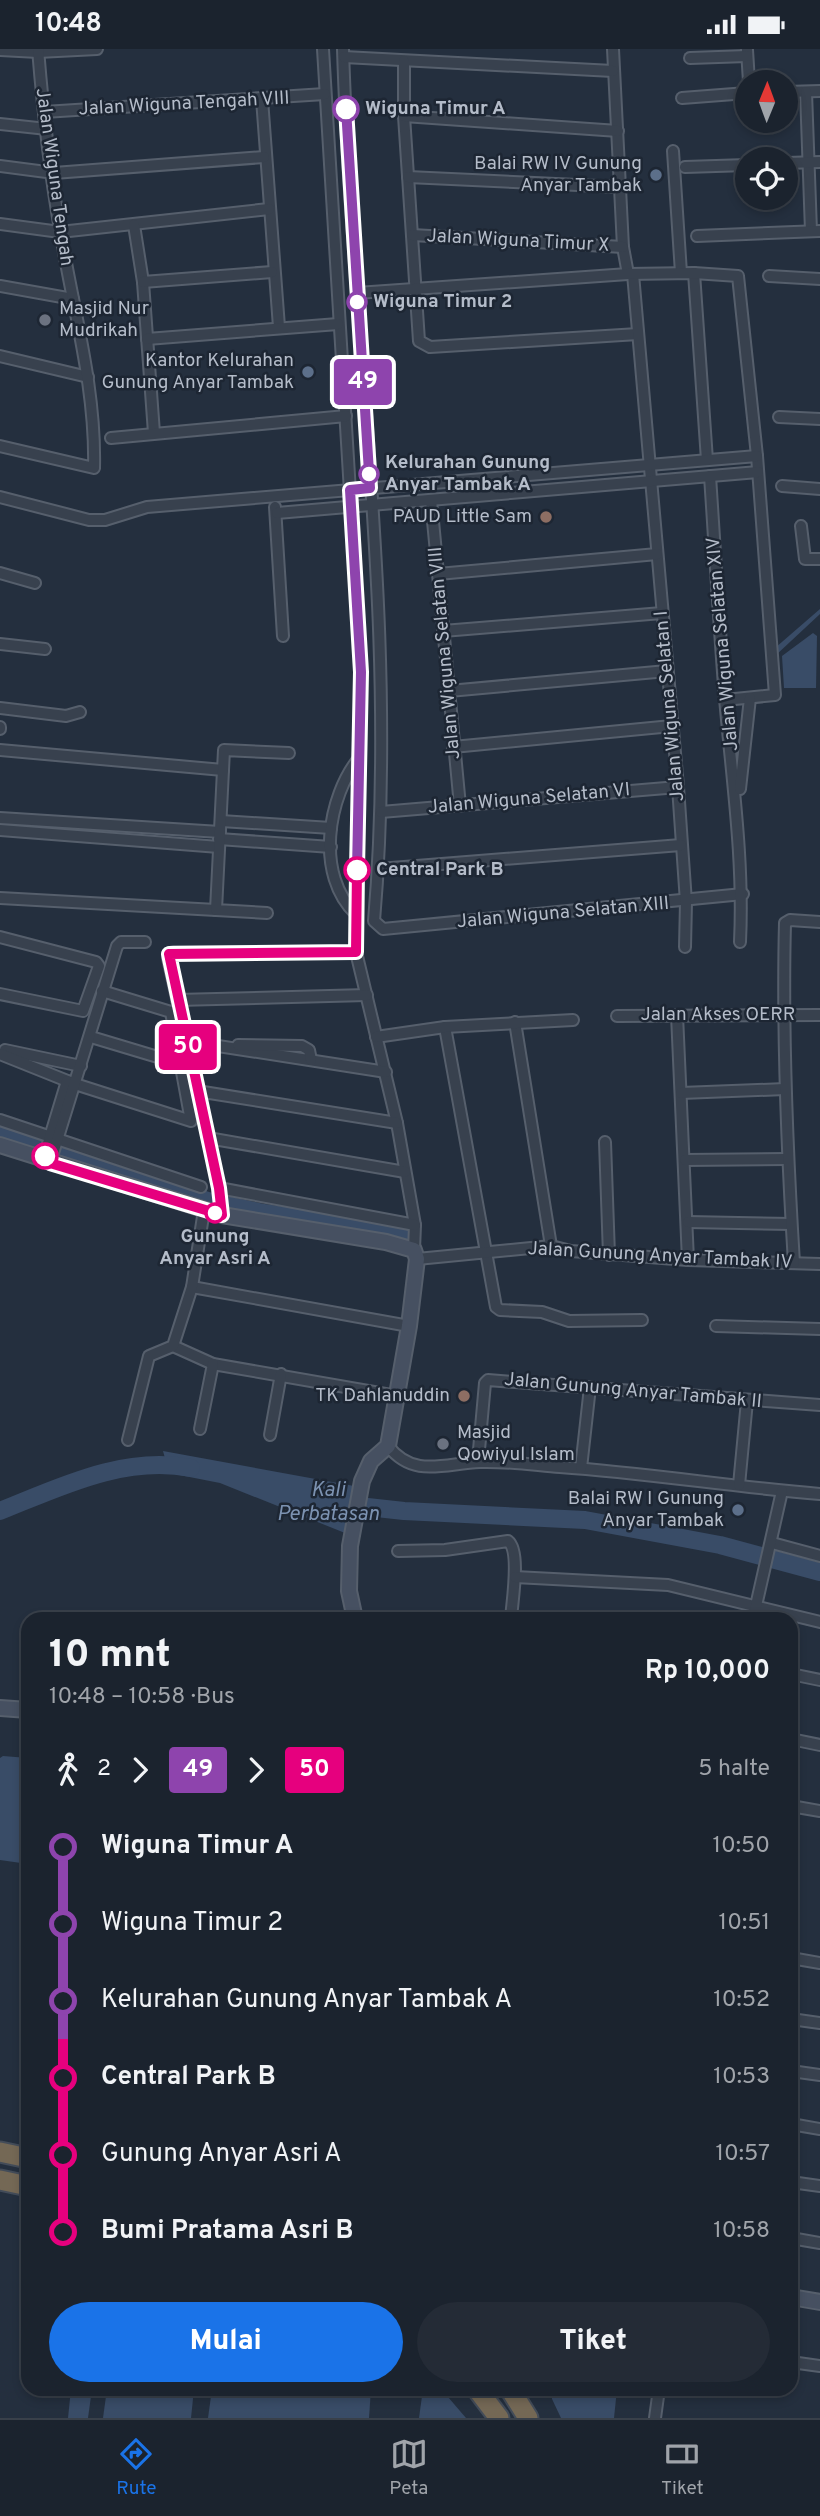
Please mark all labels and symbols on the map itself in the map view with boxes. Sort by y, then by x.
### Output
north arrow [735,70,798,133]
street label: Jalan Wiguna Tengah [30,86,78,268]
street label: Jalan Wiguna Tengah VIII [78,86,290,122]
marker: Wiguna Timur A [333,96,359,122]
place label: Wiguna Timur A [365,97,506,121]
place label: Balai RW IV Gunung Anyar Tambak [474,152,642,198]
marker: Balai RW IV Gunung Anyar Tambak [648,167,664,183]
street label: Jalan Wiguna Timur X [426,224,610,258]
place label: Wiguna Timur 2 [373,290,512,314]
marker: Wiguna Timur 2 [347,292,367,312]
place label: Masjid Nur Mudrikah [59,297,150,343]
marker: Masjid Nur Mudrikah [37,312,53,328]
place label: Kantor Kelurahan Gunung Anyar Tambak [101,349,294,395]
line badge: 49 [332,359,394,405]
marker: Kantor Kelurahan Gunung Anyar Tambak [300,364,316,380]
place label: Kelurahan Gunung Anyar Tambak A [385,451,550,497]
marker: Kelurahan Gunung Anyar Tambak A [359,464,379,484]
place label: PAUD Little Sam [393,505,532,529]
marker: PAUD Little Sam [538,509,554,525]
street label: Jalan Wiguna Selatan XIV [702,536,744,752]
street label: Jalan Wiguna Selatan VIII [424,545,466,761]
street label: Jalan Wiguna Selatan I [650,609,690,803]
street label: Jalan Wiguna Selatan VI [427,778,631,820]
marker: Central Park B [344,857,370,883]
place label: Central Park B [376,858,504,882]
street label: Jalan Wiguna Selatan XIII [456,892,670,934]
street label: Jalan Akses OERR [640,1003,796,1027]
line badge: 50 [156,1024,220,1070]
unlabelled marker [32,1143,58,1169]
marker: Gunung Anyar Asri A [205,1203,225,1223]
place label: Gunung Anyar Asri A [159,1225,271,1271]
street label: Jalan Gunung Anyar Tambak IV [527,1237,793,1275]
street label: Jalan Gunung Anyar Tambak II [503,1368,763,1414]
place label: TK Dahlanuddin [315,1384,450,1408]
marker: TK Dahlanuddin [456,1388,472,1404]
place label: Masjid Qowiyul Islam [457,1421,575,1467]
marker: Masjid Qowiyul Islam [435,1436,451,1452]
water label: Kali Perbatasan [277,1477,380,1528]
place label: Balai RW I Gunung Anyar Tambak [568,1487,724,1533]
marker: Balai RW I Gunung Anyar Tambak [730,1502,746,1518]

